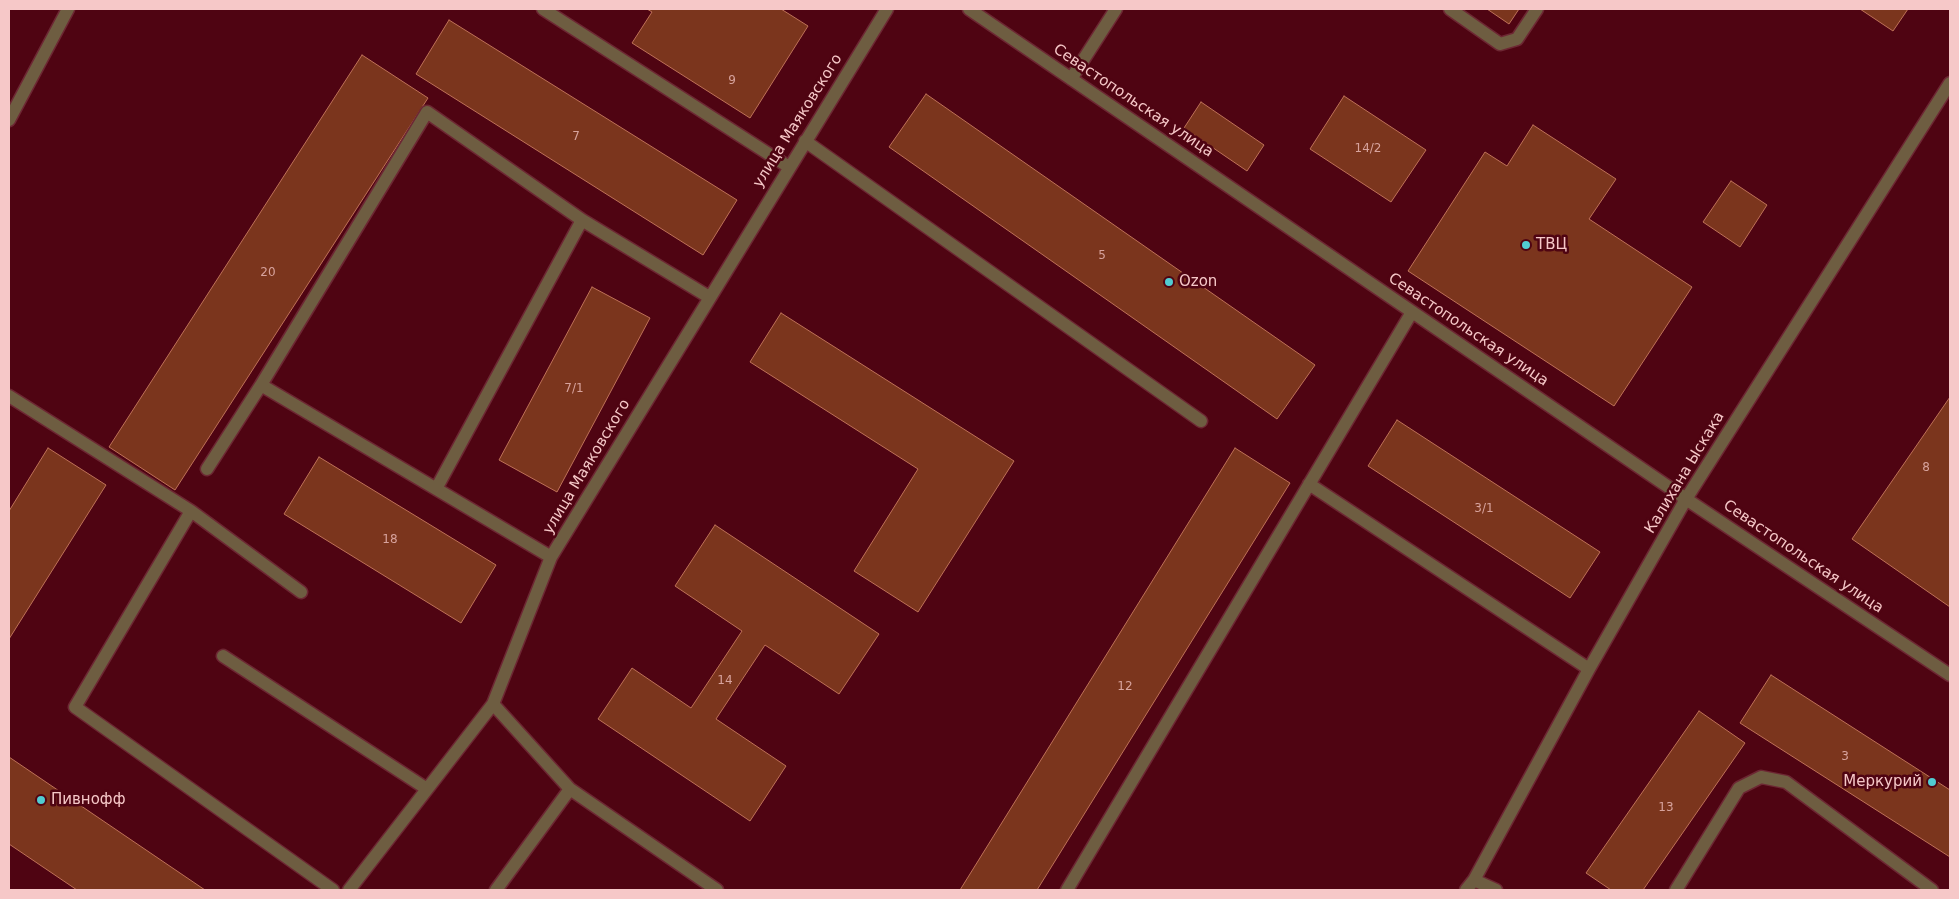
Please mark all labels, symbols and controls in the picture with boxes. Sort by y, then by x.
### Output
street label: Севастопольская улица [1050,41,1216,161]
street label: улица Маяковского [750,51,846,191]
house number: 9 [728,74,736,88]
house number: 7 [572,130,580,144]
house number: 14/2 [1355,142,1381,156]
place label: ТВЦ [1536,236,1567,254]
marker: ТВЦ [1520,239,1532,251]
house number: 5 [1098,249,1106,263]
house number: 20 [260,266,276,280]
street label: Севастопольская улица [1385,270,1551,390]
place label: Ozon [1179,273,1217,291]
marker: Ozon [1163,276,1175,288]
house number: 7/1 [564,382,584,396]
street label: улица Маяковского [540,396,634,538]
street label: Калихана Ыскака [1641,409,1729,537]
house number: 8 [1922,461,1930,475]
street label: Севастопольская улица [1720,497,1886,617]
house number: 3/1 [1474,502,1494,516]
house number: 18 [382,533,398,547]
house number: 14 [717,674,733,688]
house number: 12 [1117,680,1133,694]
house number: 3 [1841,750,1849,764]
place label: Меркурий [1843,773,1922,791]
marker: Меркурий [1926,776,1938,788]
place label: Пивнофф [51,791,126,809]
marker: Пивнофф [35,794,47,806]
house number: 13 [1658,801,1674,815]

